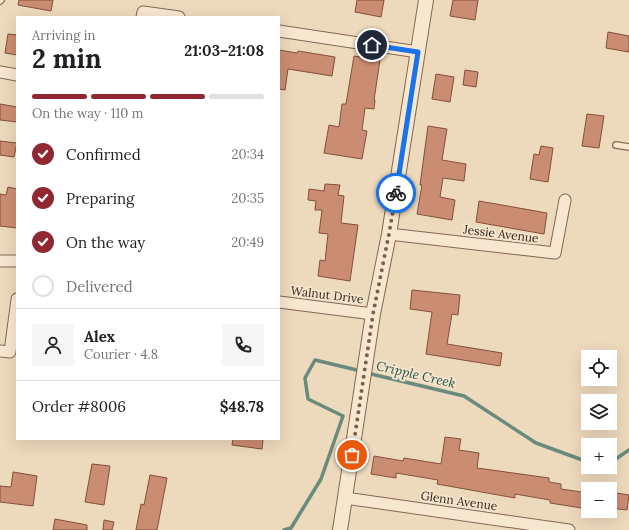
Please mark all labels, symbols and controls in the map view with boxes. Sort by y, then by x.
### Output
text: Arriving in [32,27,95,44]
pin [355,28,389,62]
icon: home [361,34,383,56]
text: 21:03–21:08 [184,41,264,60]
text: 2 min [32,42,102,75]
text: On the way · 110 m [32,105,143,122]
icon: check [32,143,54,165]
text: Confirmed [66,145,141,164]
text: 20:34 [231,146,264,163]
courier [376,173,416,213]
icon: bike [385,182,407,204]
icon: check [32,187,54,209]
text: Preparing [66,189,134,208]
text: 20:35 [231,190,264,207]
street label: Jessie Avenue [462,221,540,246]
icon: check [32,231,54,253]
text: On the way [66,233,145,252]
text: 20:49 [231,234,264,251]
text: Delivered [66,277,133,296]
street label: Walnut Drive [290,283,365,306]
button: person [32,324,74,366]
button: phone [222,324,264,366]
text: Alex [84,327,115,346]
text: Courier · 4.8 [84,346,158,363]
map controls [581,350,617,518]
button: locate [581,350,617,386]
water label: Cripple Creek [374,357,458,392]
button: layers [581,394,617,430]
text: Order #8006 [32,397,126,416]
text: $48.78 [220,397,264,416]
pin [335,438,369,472]
button: + [581,438,617,474]
icon: bag [341,444,363,466]
button: − [581,482,617,518]
street label: Glenn Avenue [420,488,499,513]

